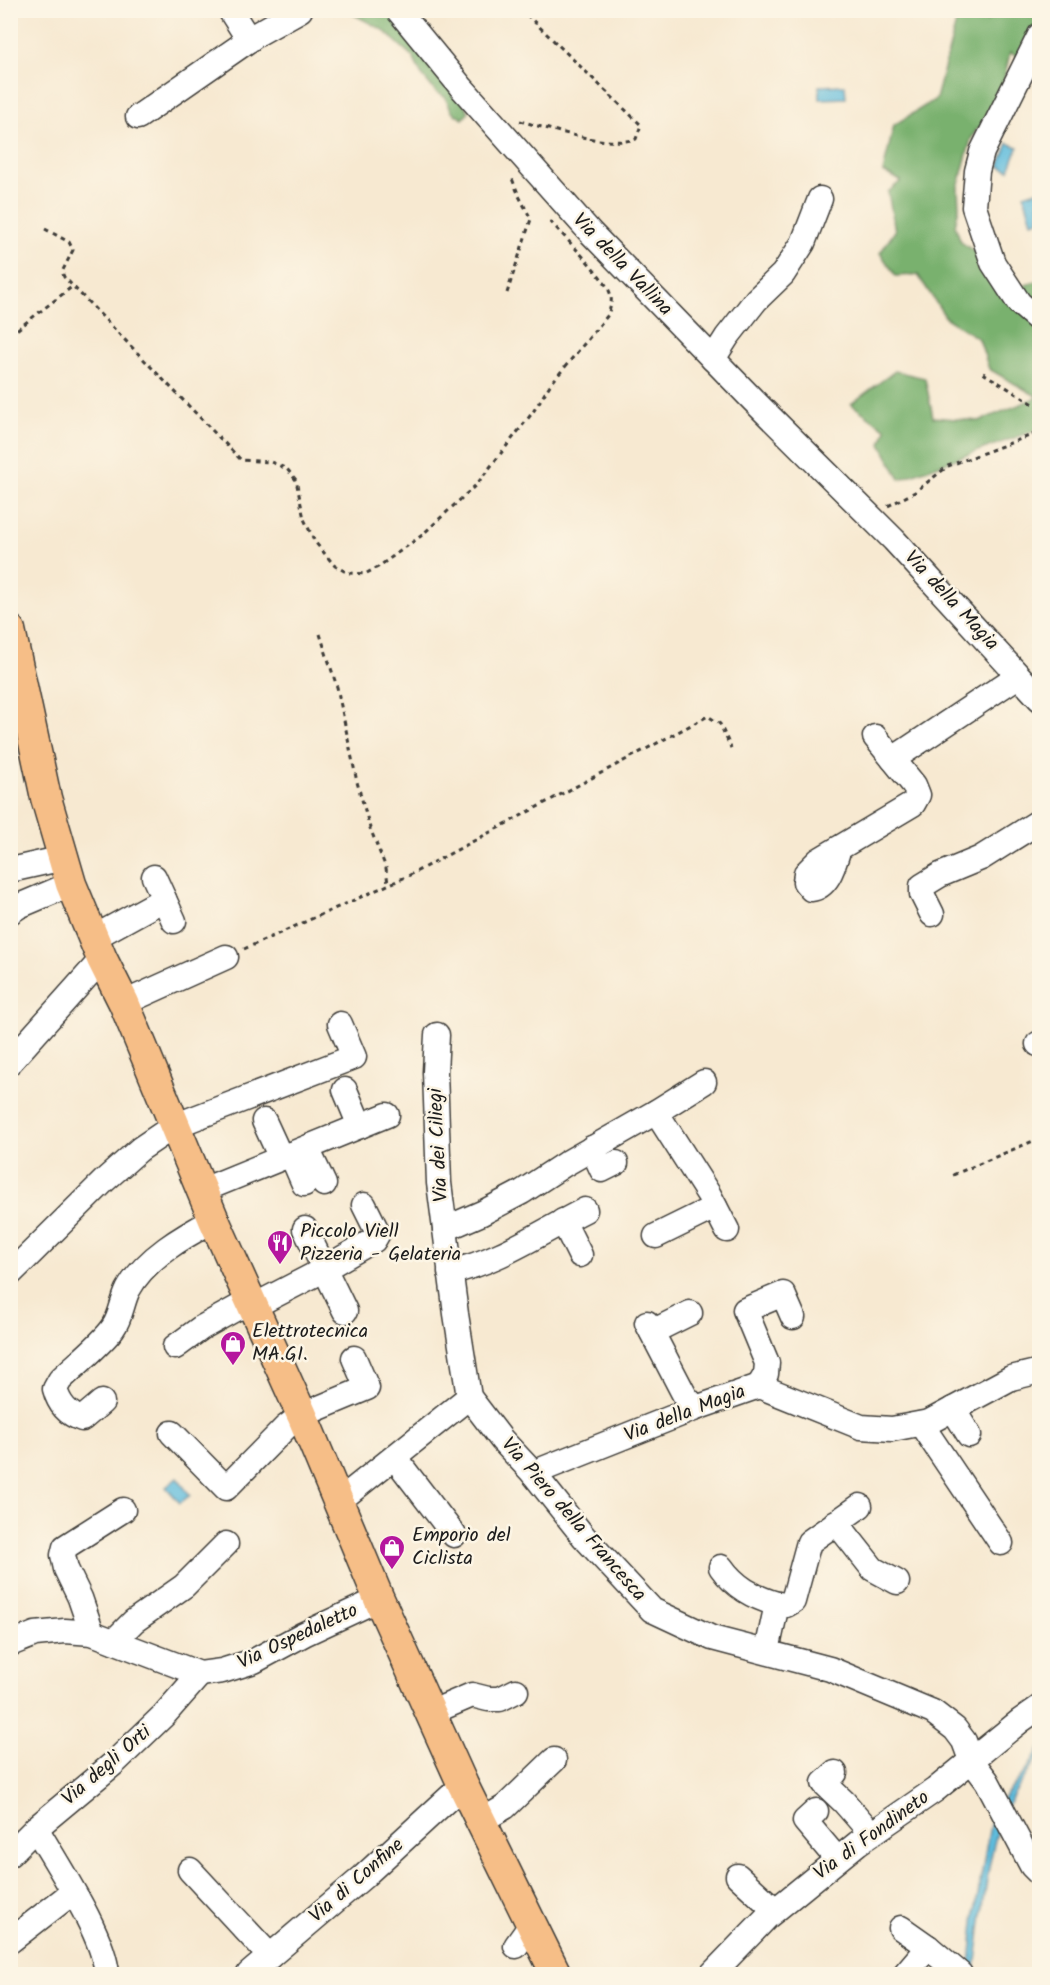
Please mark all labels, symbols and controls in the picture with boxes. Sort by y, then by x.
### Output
street label: Via della Vallina [564,206,680,324]
street label: Via della Magia [896,543,1006,659]
street label: Via dei Ciliegi [420,1086,458,1203]
place label: Piccolo Viell Pizzeria - Gelateria [300,1216,461,1271]
restaurant icon: Piccolo Viell Pizzeria - Gelateria [265,1228,295,1266]
place label: Elettrotecnica MA.GI. [252,1316,368,1371]
shop icon: Elettrotecnica MA.GI. [218,1329,248,1367]
street label: Via della Magia [620,1376,750,1452]
street label: Via Piero della Francesca [492,1431,654,1609]
place label: Emporio del Ciclista [412,1520,511,1575]
shop icon: Emporio del Ciclista [377,1533,407,1571]
street label: Via Ospedaletto [232,1595,364,1679]
street label: Via degli Orti [55,1717,160,1814]
street label: Via di Fondineto [807,1783,937,1889]
street label: Via di Confine [302,1830,412,1932]

